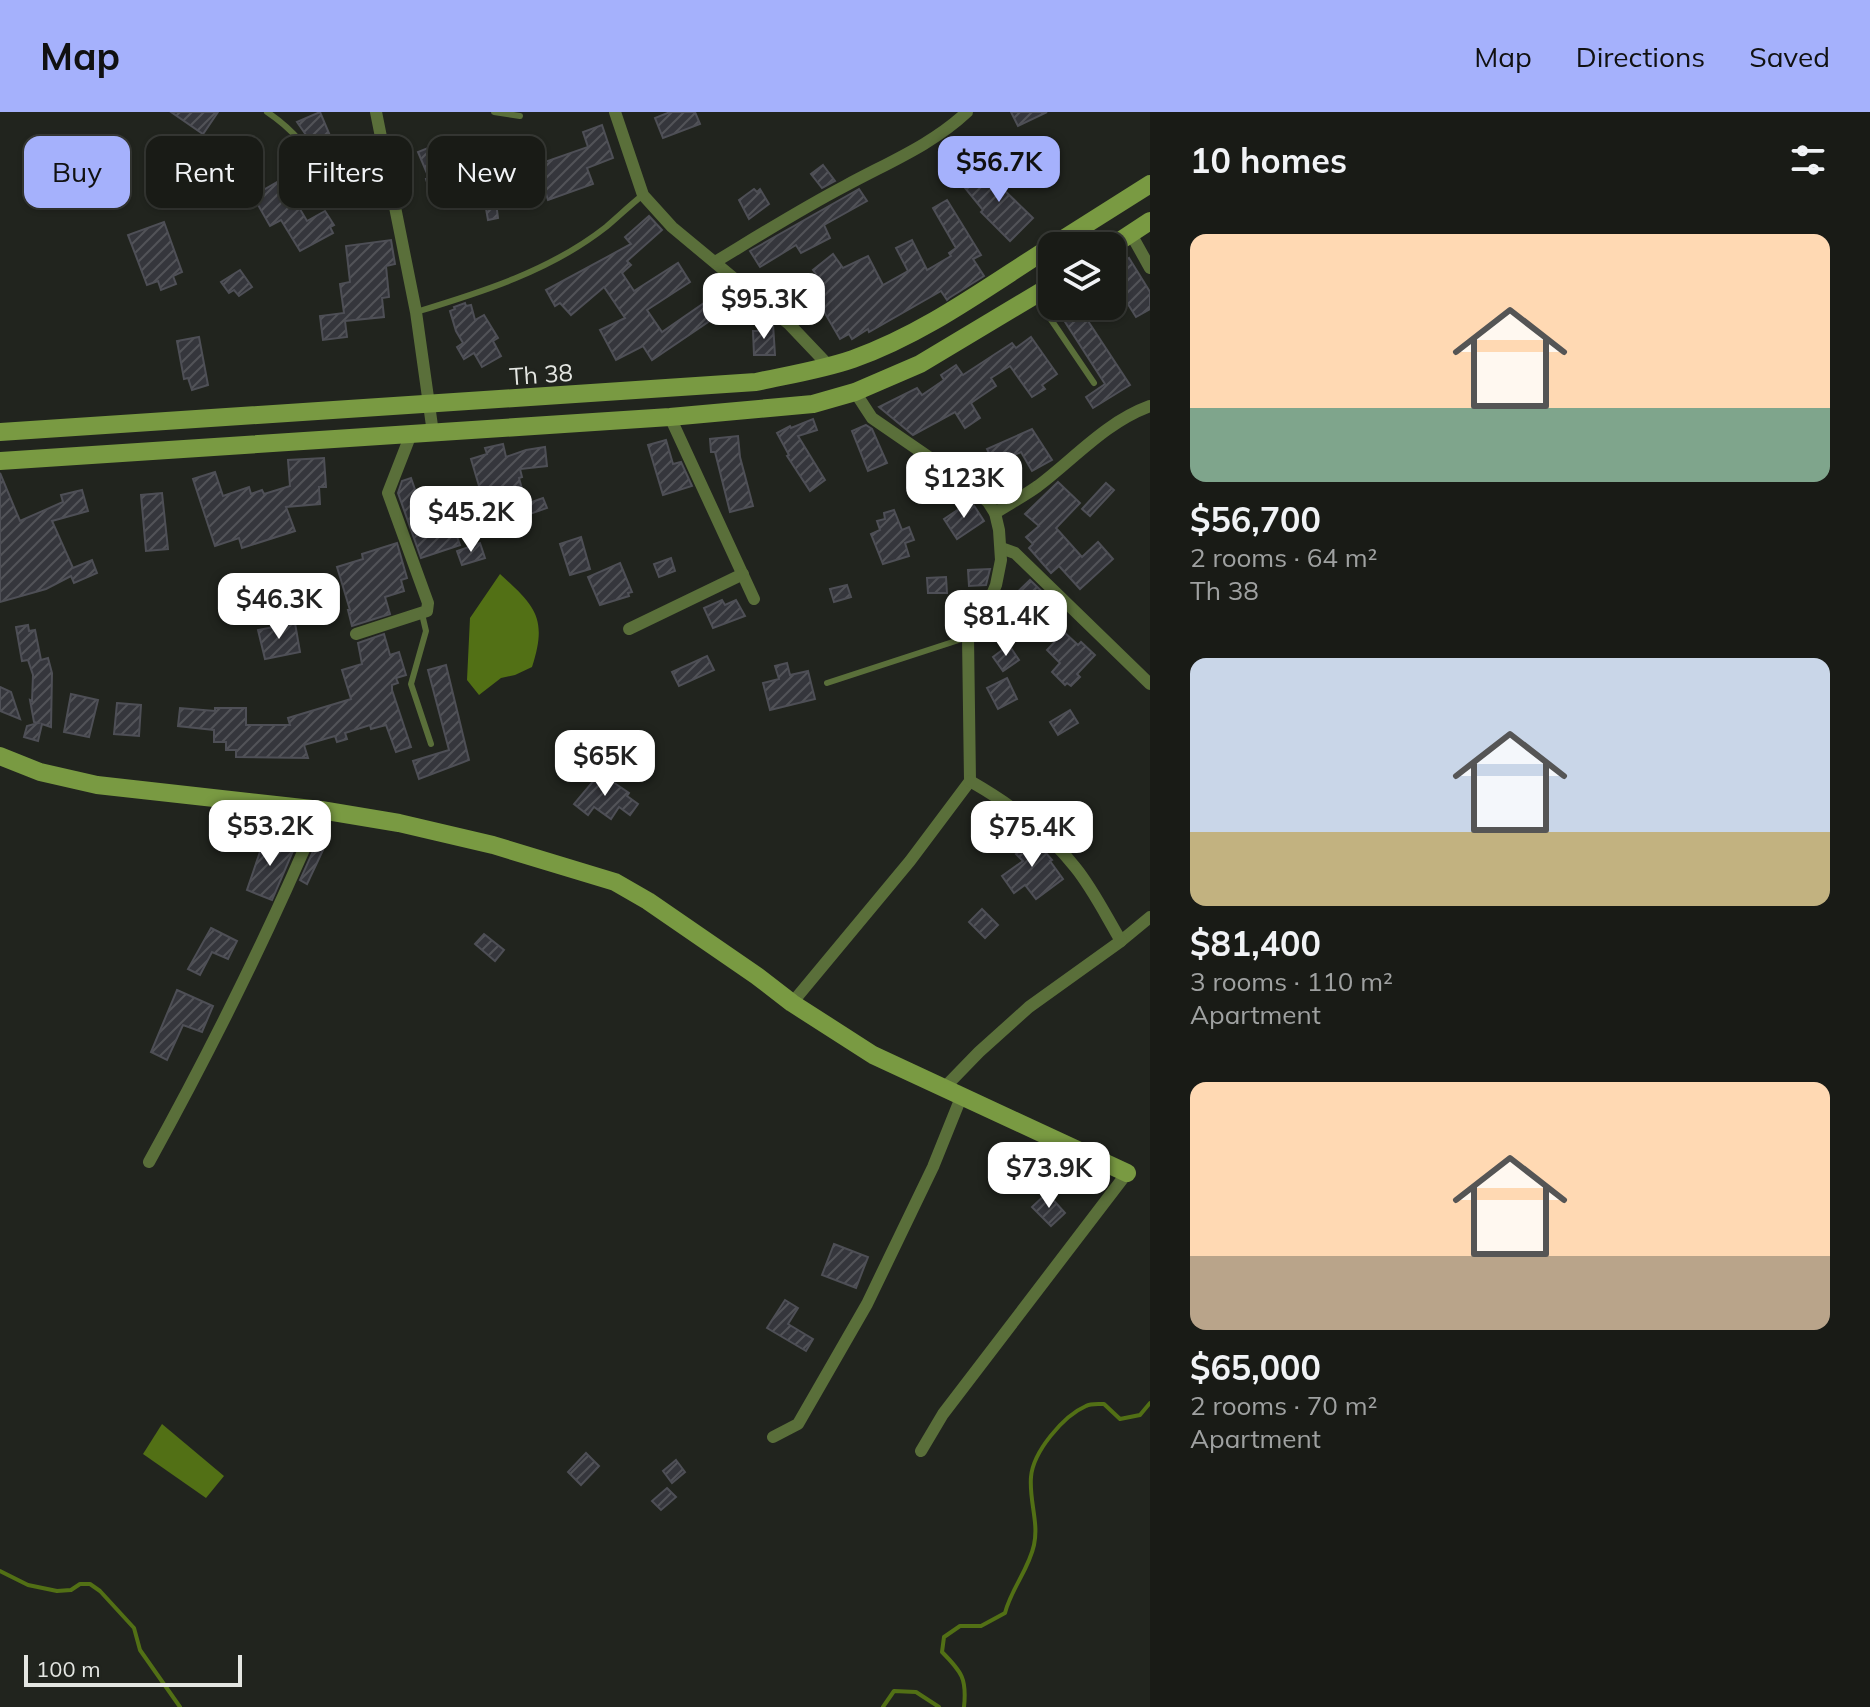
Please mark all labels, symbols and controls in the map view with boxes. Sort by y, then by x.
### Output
text: Map [40,32,120,80]
text: Map [1474,39,1532,74]
text: Directions [1576,39,1705,74]
text: Saved [1749,39,1830,74]
chip: Buy [24,136,130,208]
chip: Rent [146,136,263,208]
chip: Filters [279,136,412,208]
chip: New [428,136,545,208]
pin: $56.7K [934,136,1064,204]
icon: filters [1786,138,1830,182]
text: 10 homes [1190,139,1347,182]
text: $56.7K [956,145,1042,178]
map controls [1038,232,1126,320]
button: layers [1038,232,1126,320]
pin: $95.3K [699,273,829,341]
text: $95.3K [721,282,807,315]
icon: home [1438,286,1582,430]
street label: Th 38 [508,357,574,391]
pin: $123K [908,452,1020,520]
text: $123K [924,461,1004,494]
pin: $45.2K [406,486,536,554]
text: $45.2K [428,495,514,528]
text: $56,700 [1190,498,1321,541]
text: 2 rooms · 64 m² [1190,541,1377,574]
pin: $46.3K [214,573,344,641]
text: Th 38 [1190,574,1259,607]
text: $46.3K [236,582,322,615]
pin: $81.4K [941,590,1071,658]
text: $81.4K [963,599,1049,632]
icon: home [1438,710,1582,854]
pin: $65K [558,730,652,798]
text: $65K [573,739,637,772]
pin: $53.2K [205,800,335,868]
pin: $75.4K [967,801,1097,869]
text: $53.2K [227,809,313,842]
text: $75.4K [989,810,1075,843]
text: $81,400 [1190,922,1321,965]
text: 3 rooms · 110 m² [1190,965,1393,998]
text: Apartment [1190,998,1321,1031]
icon: home [1438,1134,1582,1278]
pin: $73.9K [984,1142,1114,1210]
text: $73.9K [1006,1151,1092,1184]
text: $65,000 [1190,1346,1321,1389]
text: 2 rooms · 70 m² [1190,1389,1377,1422]
text: Apartment [1190,1422,1321,1455]
scale bar [24,1651,242,1687]
text: 100 m [36,1655,101,1683]

